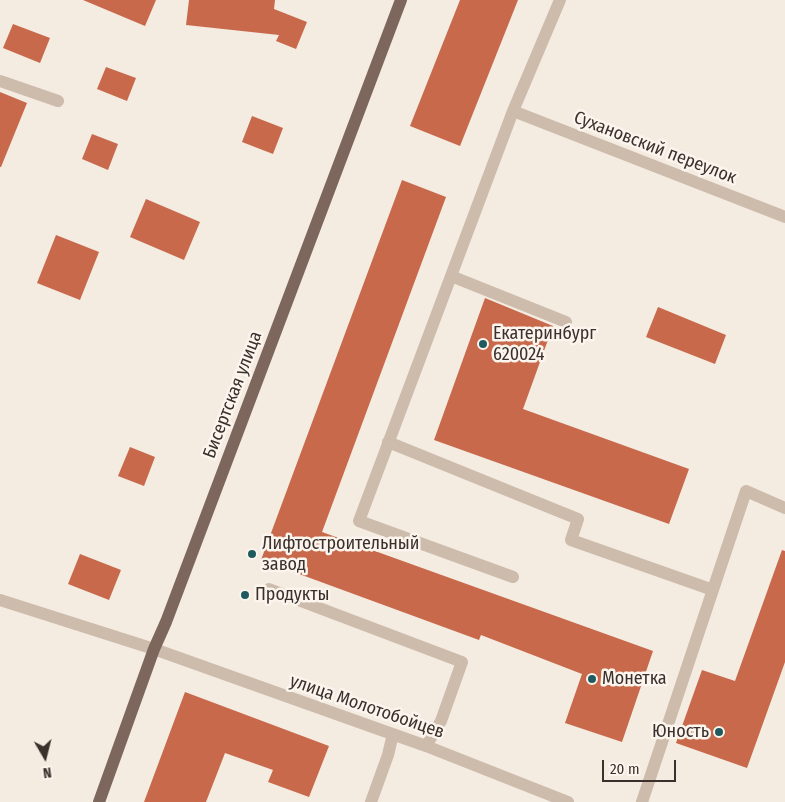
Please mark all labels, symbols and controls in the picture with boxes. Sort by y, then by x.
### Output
street label: Сухановский переулок [571,107,739,189]
place label: Екатеринбург 620024 [493,323,596,366]
street label: Бисертская улица [199,328,267,462]
marker: Екатеринбург 620024 [477,338,489,350]
place label: Лифтостроительный завод [262,533,419,576]
marker: Лифтостроительный завод [246,548,258,560]
place label: Продукты [255,584,330,606]
marker: Продукты [239,589,251,601]
place label: Монетка [602,668,667,690]
street label: улица Молотобойцев [287,670,447,744]
marker: Монетка [586,673,598,685]
place label: Юность [652,721,709,743]
marker: Юность [713,726,725,738]
north arrow [20,732,70,782]
scale bar [605,750,679,782]
text: 20 m [610,760,640,778]
text: N [42,763,53,781]

